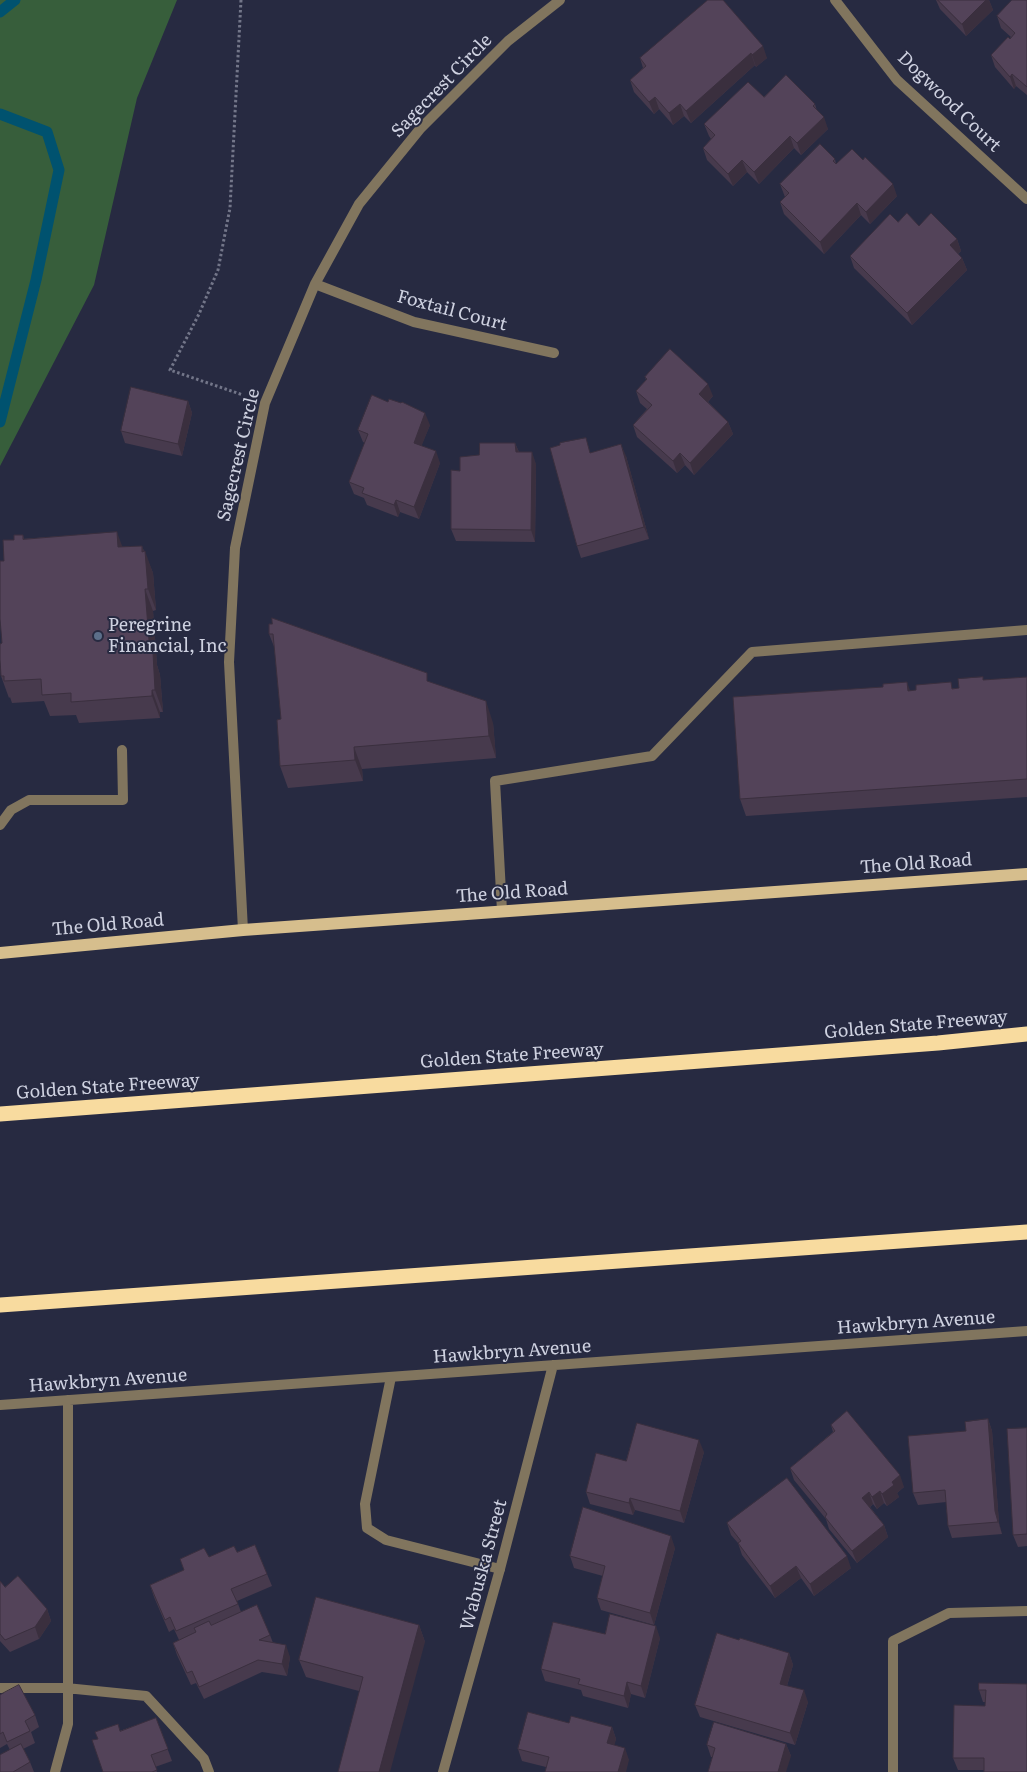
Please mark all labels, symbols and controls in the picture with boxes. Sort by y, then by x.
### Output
street label: Sagecrest Circle [387,30,497,142]
street label: Dogwood Court [893,47,1005,157]
street label: Foxtail Court [395,286,509,336]
street label: Sagecrest Circle [213,387,265,523]
place label: Peregrine Financial, Inc [108,615,227,658]
marker: Peregrine Financial, Inc [92,630,104,642]
street label: The Old Road [859,849,973,879]
street label: The Old Road [455,878,569,908]
street label: The Old Road [51,909,165,941]
street label: Golden State Freeway [823,1006,1009,1044]
street label: Golden State Freeway [419,1039,605,1073]
street label: Golden State Freeway [15,1070,201,1104]
street label: Hawkbryn Avenue [836,1307,996,1339]
street label: Hawkbryn Avenue [432,1336,592,1368]
street label: Hawkbryn Avenue [28,1365,188,1397]
street label: Wabuska Street [456,1497,512,1633]

